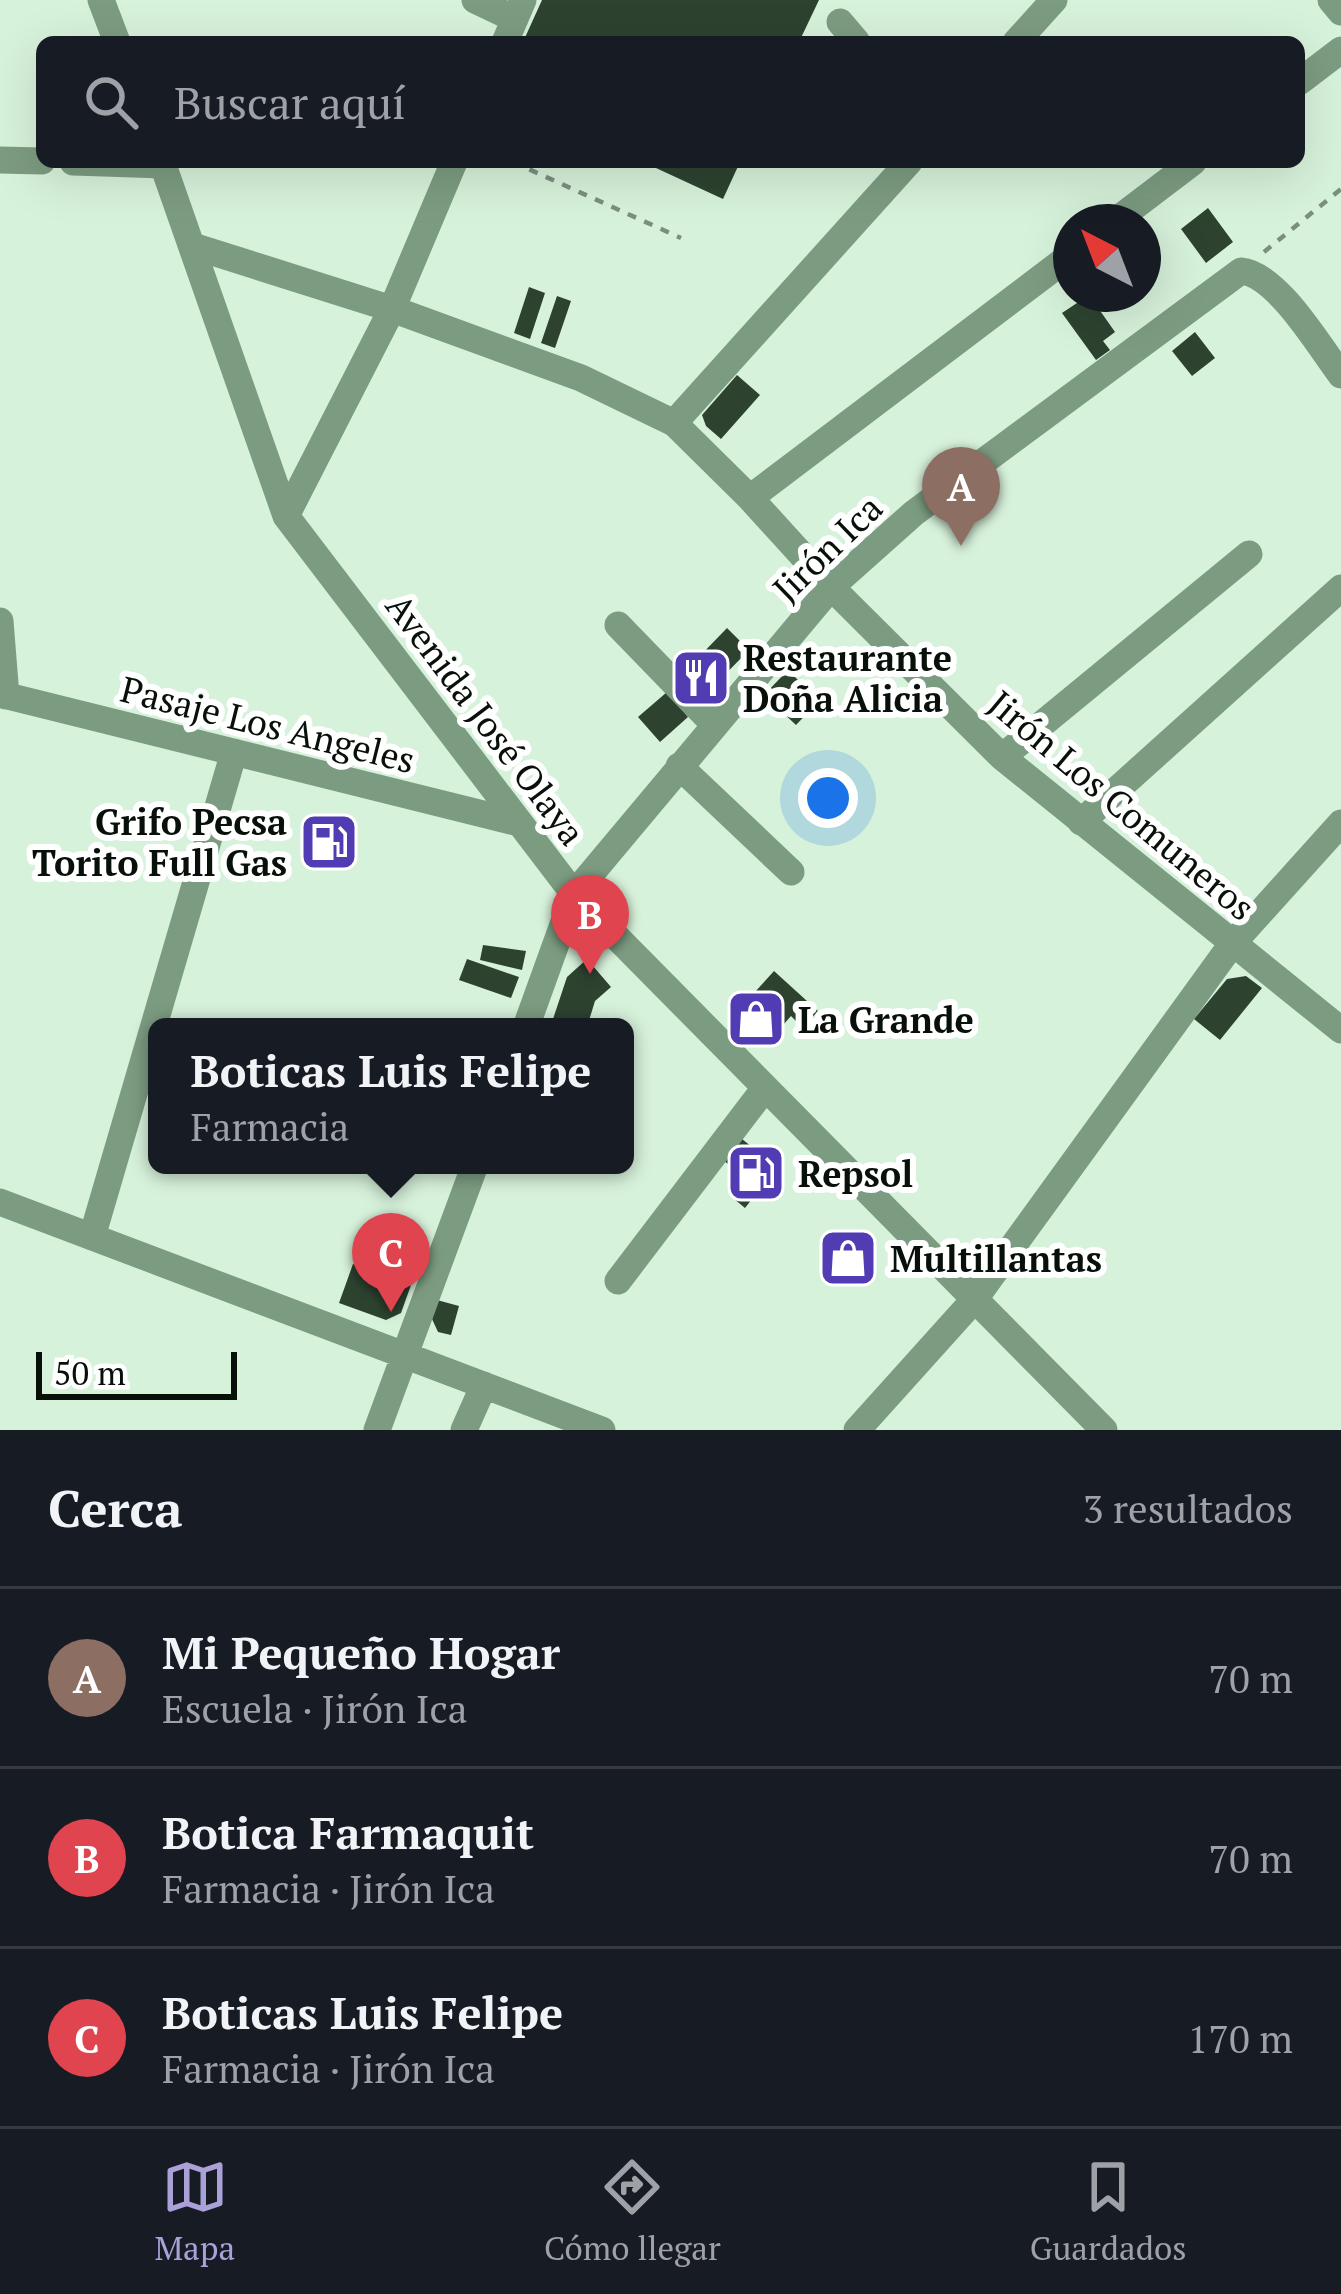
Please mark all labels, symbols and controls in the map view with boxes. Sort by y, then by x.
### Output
search box [36,36,1305,168]
icon: search [78,69,144,135]
text: Buscar aquí [174,72,406,132]
north arrow [1053,204,1161,312]
pin: A [922,447,1000,546]
street label: Jirón Ica [762,484,892,612]
street label: Avenida José Olaya [376,584,596,854]
place label: Restaurante Doña Alicia [743,634,952,722]
restaurant icon: Restaurante Doña Alicia [670,647,732,709]
street label: Pasaje Los Angeles [116,665,420,783]
street label: Jirón Los Comuneros [979,680,1265,930]
your location [798,768,858,828]
place label: Grifo Pecsa Torito Full Gas [32,798,287,886]
fuel station icon: Grifo Pecsa Torito Full Gas [298,811,360,873]
pin: B [551,875,629,974]
shop icon: La Grande [725,988,787,1050]
place label: La Grande [798,996,974,1043]
popup [148,1018,634,1174]
text: Boticas Luis Felipe [190,1040,592,1100]
text: Farmacia [190,1100,349,1152]
fuel station icon: Repsol [725,1142,787,1204]
place label: Repsol [798,1150,913,1197]
pin: C [352,1213,430,1312]
shop icon: Multillantas [817,1227,879,1289]
place label: Multillantas [890,1235,1102,1282]
scale bar [36,1346,237,1399]
text: 50 m [54,1351,126,1394]
text: Cerca [48,1474,183,1542]
text: 3 resultados [1083,1482,1293,1534]
text: Mi Pequeño Hogar [162,1622,560,1682]
text: A [73,1652,101,1704]
text: 70 m [1208,1652,1293,1704]
text: Escuela · Jirón Ica [162,1682,467,1734]
text: Botica Farmaquit [162,1802,534,1862]
text: B [74,1832,100,1884]
text: 70 m [1208,1832,1293,1884]
text: Farmacia · Jirón Ica [162,1862,495,1914]
text: Boticas Luis Felipe [162,1982,563,2042]
text: C [74,2012,100,2064]
text: 170 m [1188,2012,1293,2064]
text: Farmacia · Jirón Ica [162,2042,495,2094]
tab: Mapa [154,2154,235,2269]
tab: Cómo llegar [544,2154,721,2269]
tab: Guardados [1030,2154,1187,2269]

